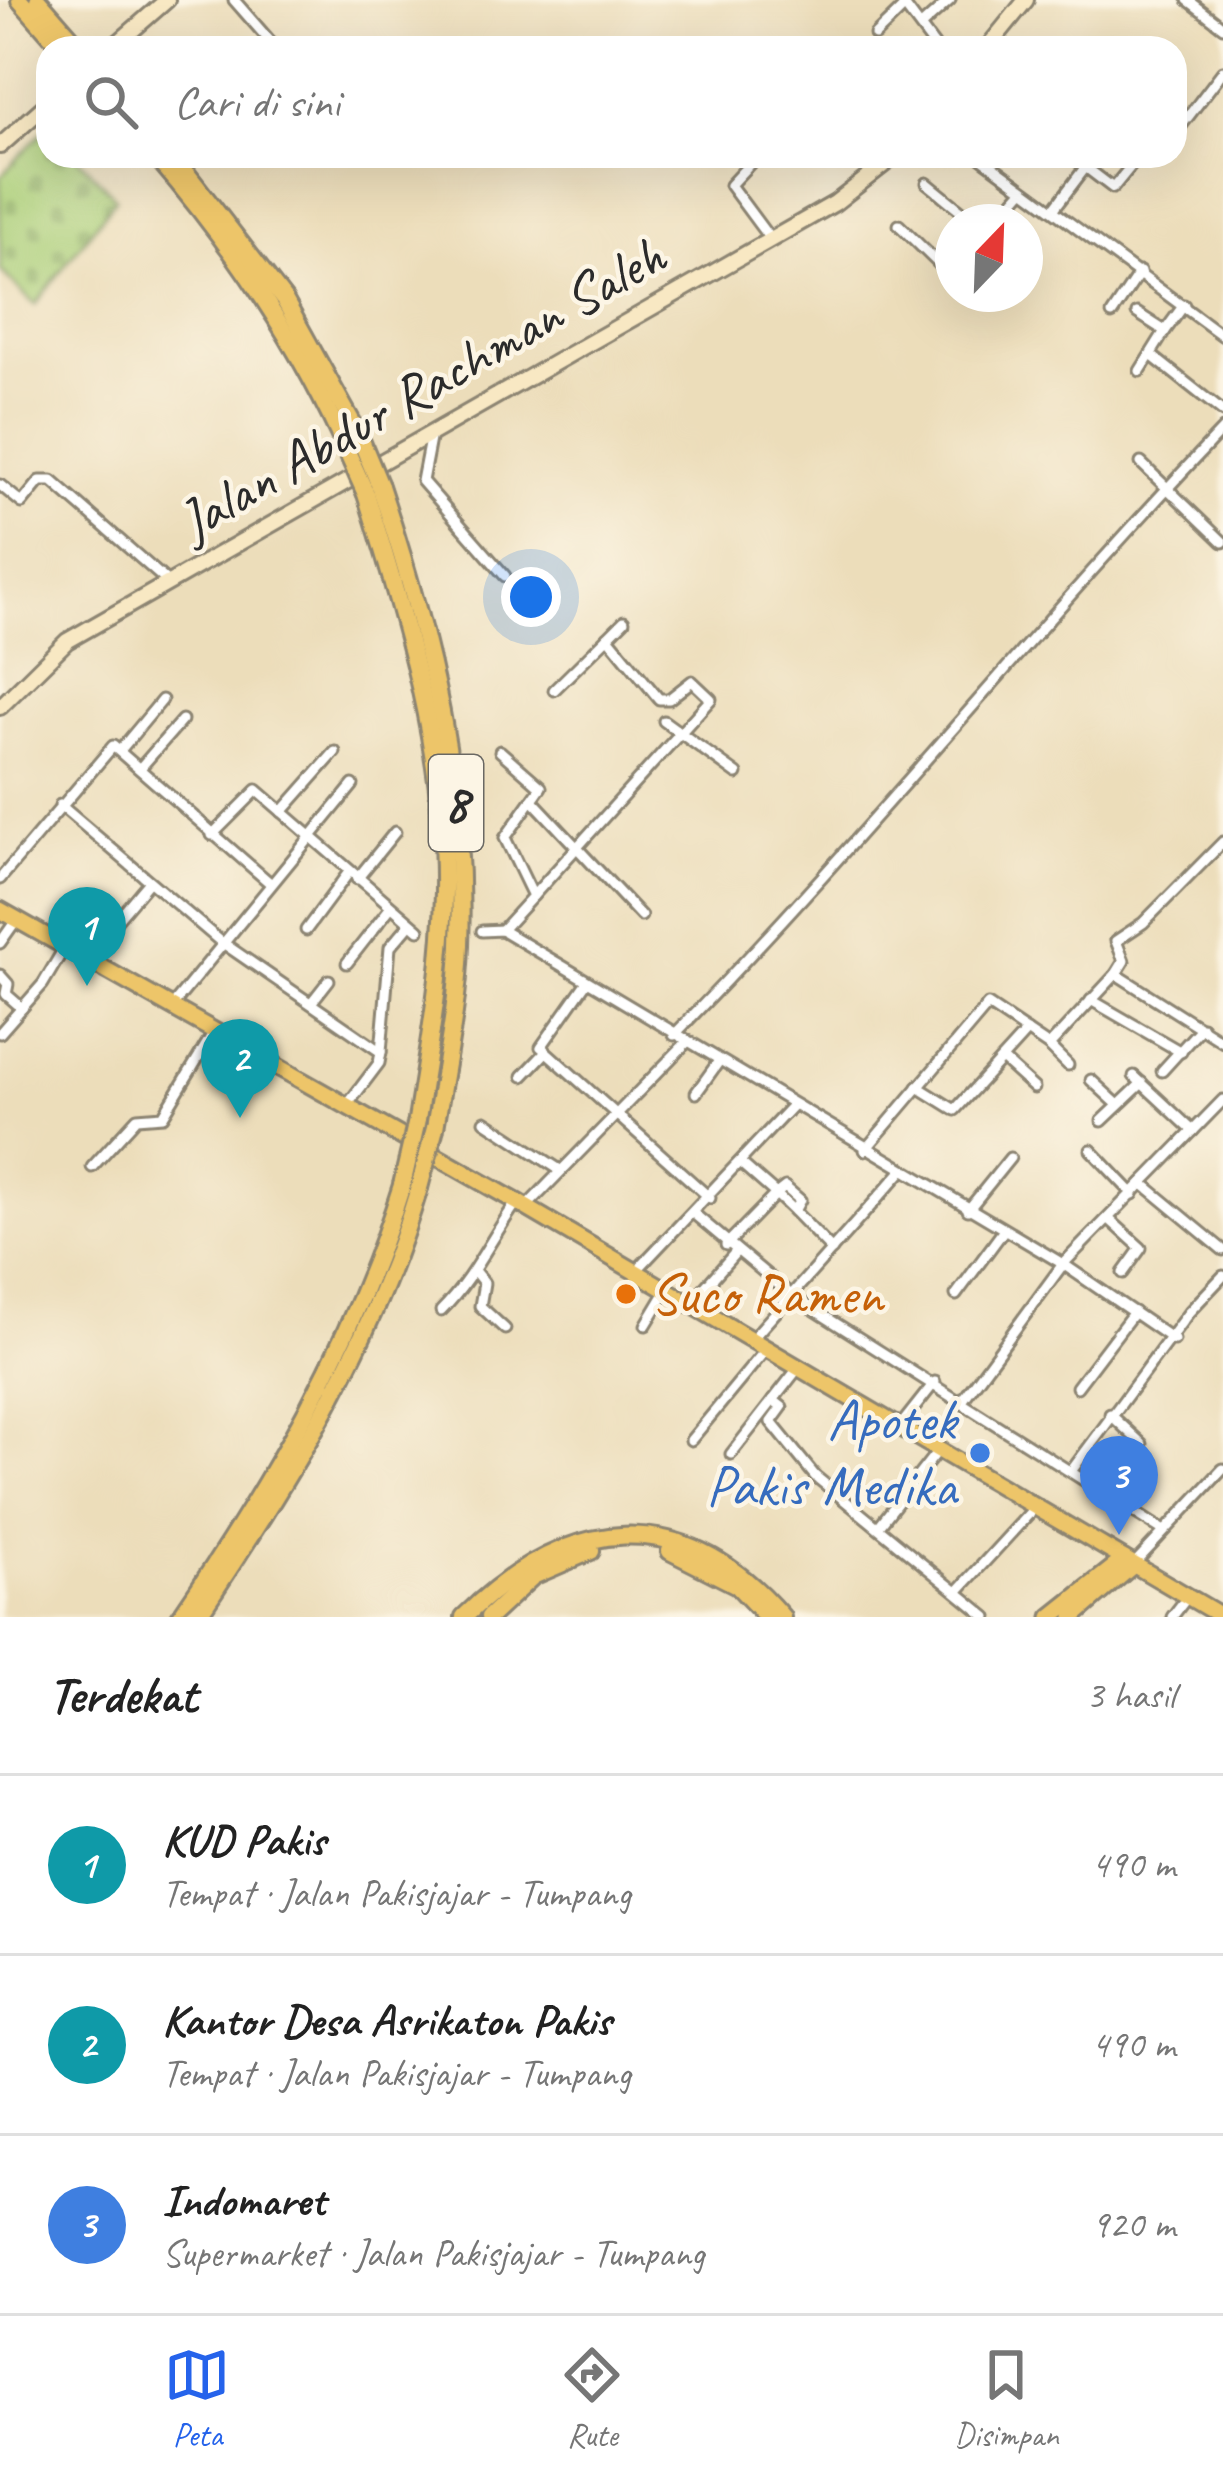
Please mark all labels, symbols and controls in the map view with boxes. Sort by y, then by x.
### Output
search box [36,36,1187,168]
icon: search [78,69,144,135]
text: Cari di sini [174,74,340,131]
north arrow [935,204,1043,312]
street label: Jalan Abdur Rachman Saleh [162,218,679,558]
your location [501,567,561,627]
road number: 8 [429,755,483,851]
pin: 1 [48,887,126,986]
pin: 2 [201,1019,279,1118]
place label: Suco Ramen [650,1258,886,1330]
marker: Suco Ramen [613,1281,639,1307]
place label: Apotek Pakis Medika [706,1384,960,1522]
pin: 3 [1080,1436,1158,1535]
marker: Apotek Pakis Medika [967,1440,993,1466]
text: Terdekat [48,1663,197,1727]
text: 3 hasil [1086,1671,1175,1720]
text: KUD Pakis [162,1812,325,1869]
text: 1 [78,1840,96,1889]
text: 490 m [1091,1840,1175,1889]
text: Tempat · Jalan Pakisjajar - Tumpang [162,1869,631,1918]
text: Kantor Desa Asrikaton Pakis [162,1992,611,2049]
text: 2 [78,2020,96,2069]
text: 490 m [1091,2020,1175,2069]
text: Tempat · Jalan Pakisjajar - Tumpang [162,2049,631,2098]
text: Indomaret [162,2172,325,2229]
text: 3 [78,2200,96,2249]
text: 920 m [1091,2200,1175,2249]
text: Supermarket · Jalan Pakisjajar - Tumpang [162,2229,705,2278]
tab: Peta [164,2342,230,2456]
tab: Rute [559,2342,625,2456]
tab: Disimpan [954,2342,1059,2456]

